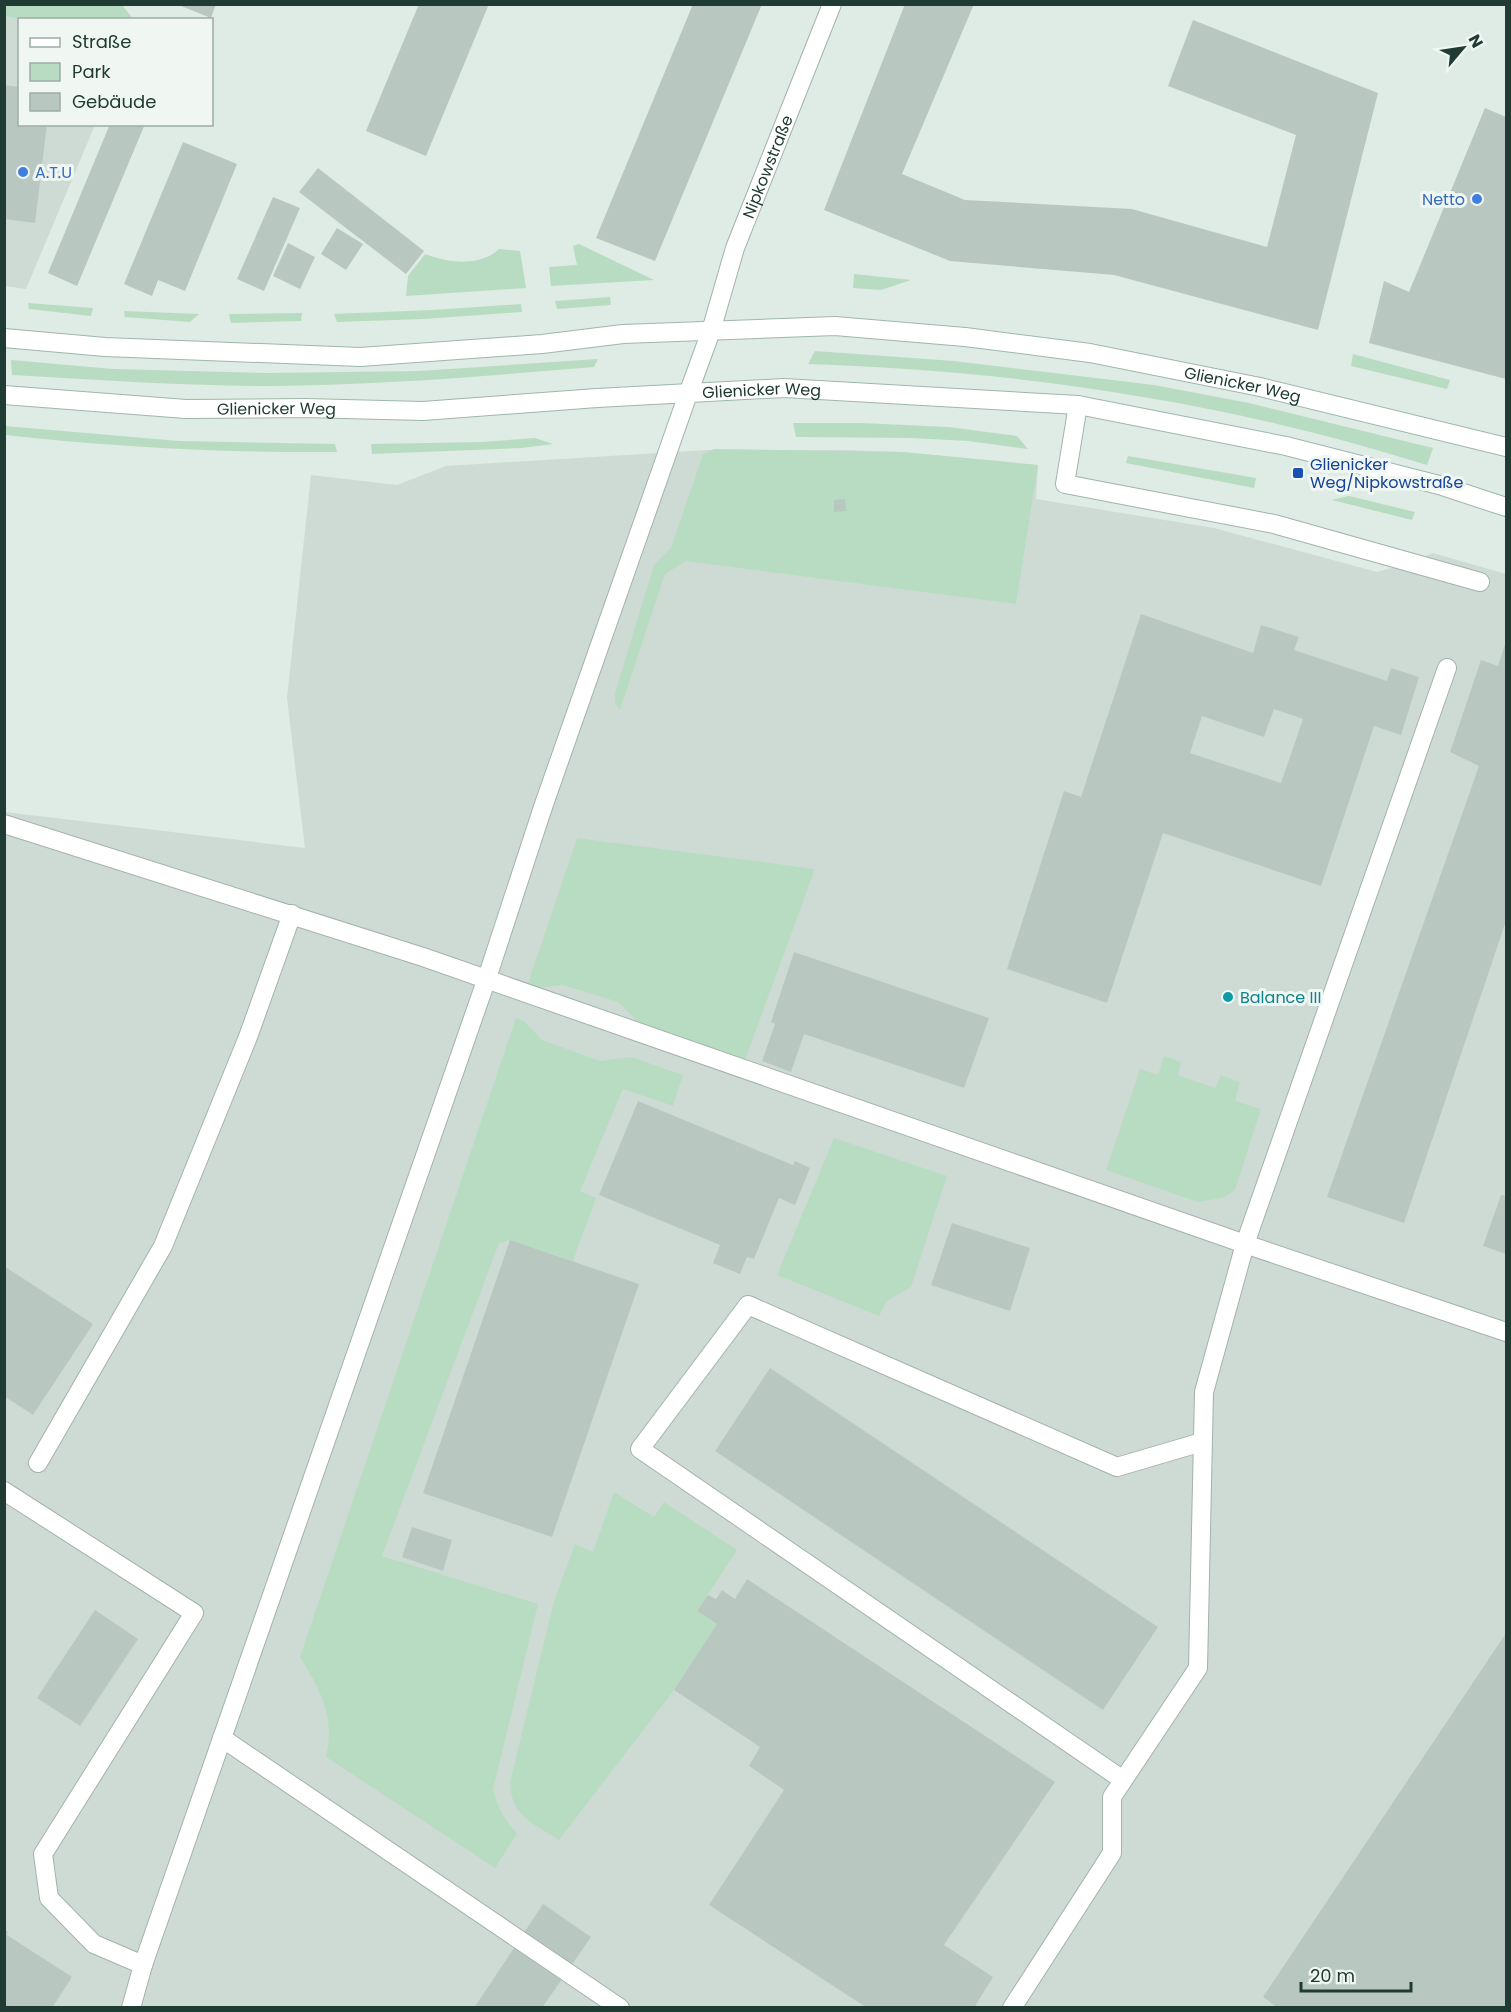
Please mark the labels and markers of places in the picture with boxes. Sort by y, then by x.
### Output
place label: A.T.U [35,161,72,184]
marker: A.T.U [16,165,30,179]
place label: Netto [1422,188,1465,211]
marker: Netto [1470,192,1484,206]
place label: Glienicker Weg/Nipkowstraße [1310,453,1463,494]
marker: Glienicker Weg/Nipkowstraße [1291,466,1305,480]
place label: Balance III [1240,986,1321,1009]
marker: Balance III [1221,990,1235,1004]

